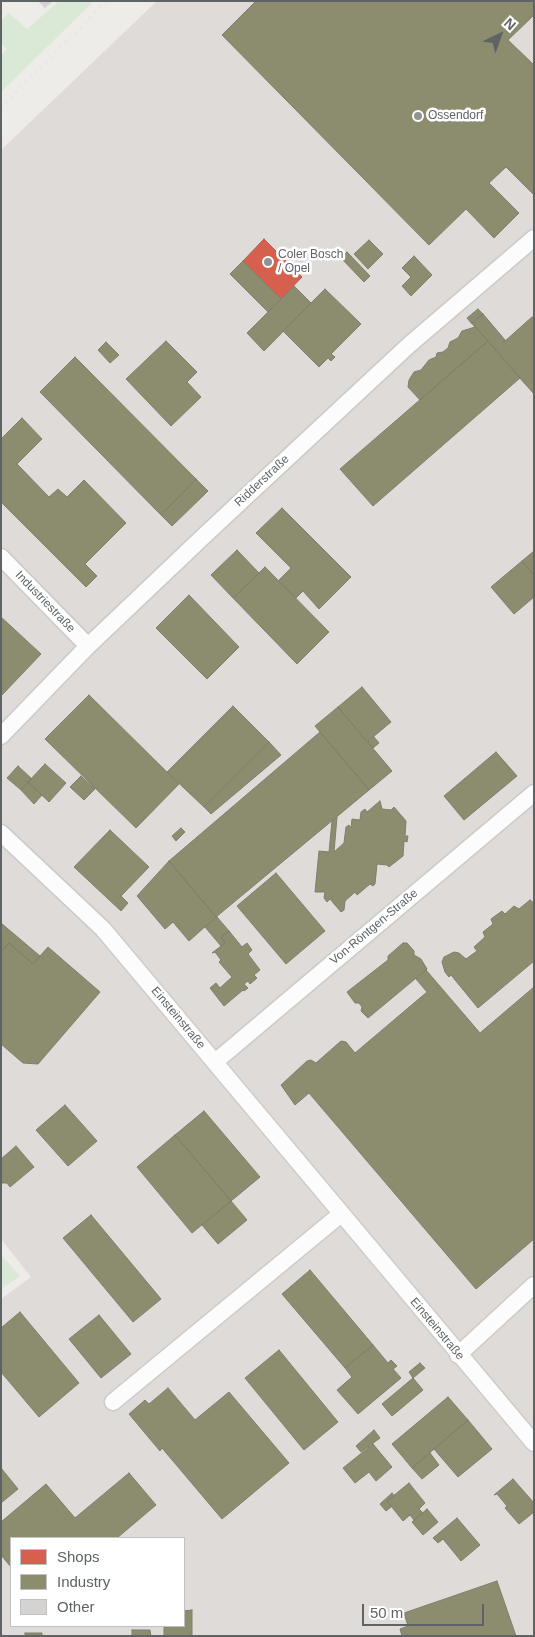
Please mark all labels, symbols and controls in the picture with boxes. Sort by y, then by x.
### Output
north arrow [475,10,525,60]
text: N [501,15,519,33]
place label: Ossendorf [428,109,483,123]
marker: Ossendorf [412,110,424,122]
place label: Coler Bosch / Opel [278,248,343,276]
marker: Coler Bosch / Opel [262,256,274,268]
street label: Ridderstraße [232,452,292,510]
street label: Industriestraße [12,568,78,636]
street label: Von-Röntgen-Straße [327,886,421,968]
street label: Einsteinstraße [148,984,208,1052]
street label: Einsteinstraße [407,1295,467,1363]
legend [10,1537,185,1627]
text: Shops [57,1548,100,1565]
text: Industry [57,1573,110,1590]
scale bar [365,1594,488,1626]
text: Other [57,1598,95,1615]
text: 50 m [370,1604,403,1621]

